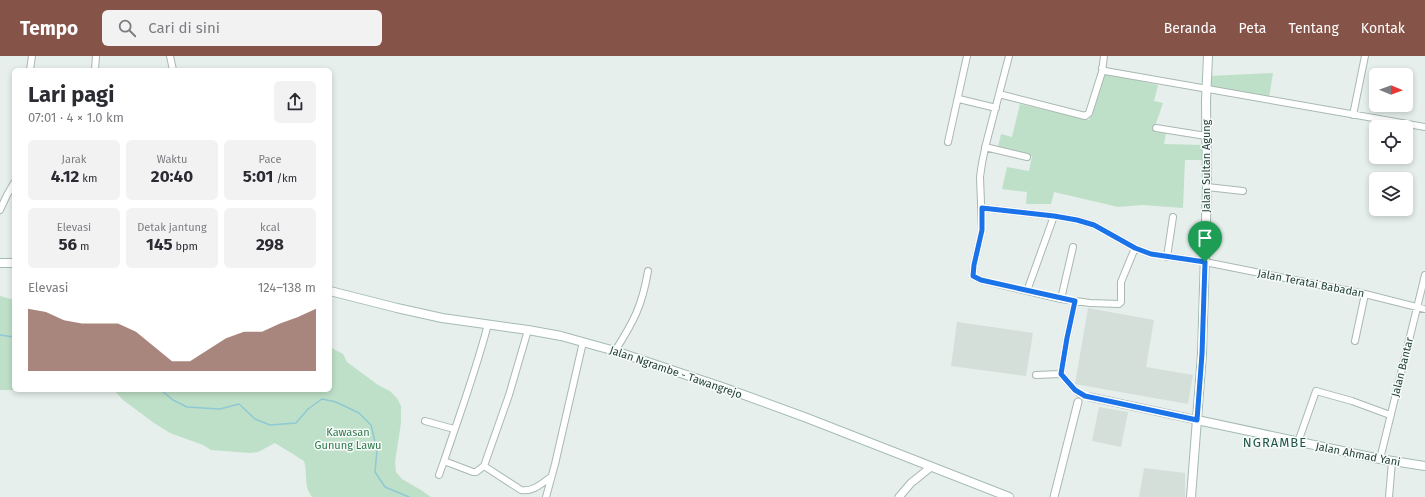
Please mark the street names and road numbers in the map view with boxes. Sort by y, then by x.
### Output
street label: Jalan Sultan Agung [1200,119,1213,213]
street label: Jalan Teratai Babadan [1256,267,1365,300]
street label: Jalan Bantar [1389,335,1416,398]
street label: Jalan Ngrambe - Tawangrejo [608,344,744,401]
street label: Jalan Ahmad Yani [1314,440,1401,469]

